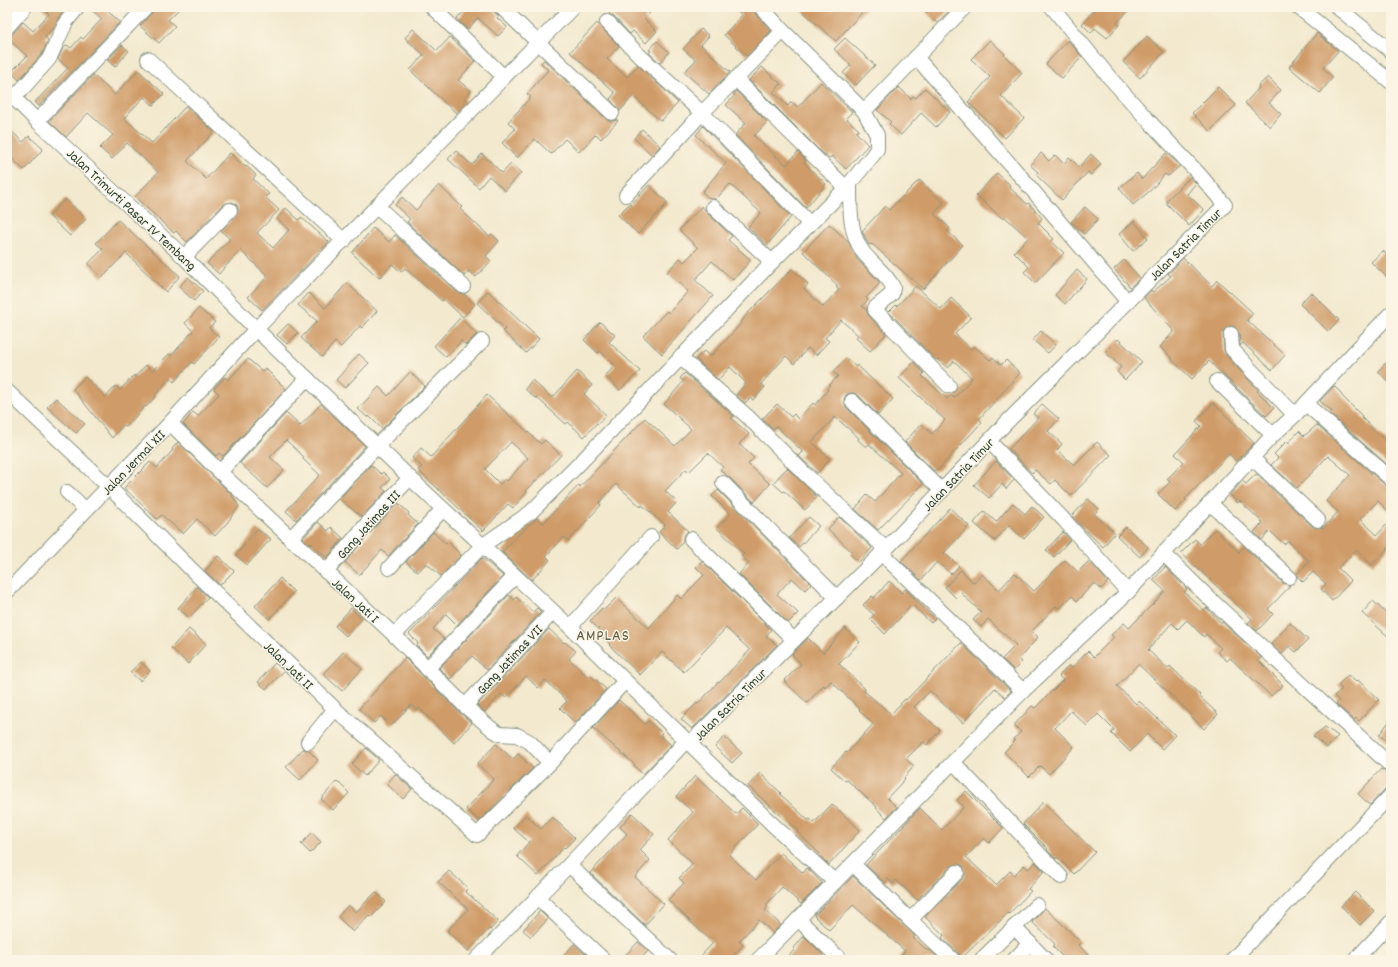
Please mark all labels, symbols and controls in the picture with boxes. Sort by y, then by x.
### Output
street label: Jalan Trimurti Pasar IV Tembang [61,145,200,276]
street label: Jalan Satria Timur [1146,204,1228,286]
street label: Jalan Jermal XII [98,426,171,501]
street label: Jalan Satria Timur [919,433,1000,517]
street label: Gang Jatimas III [333,486,407,564]
street label: Jalan Jati I [327,574,383,629]
street label: Gang Jatimas VII [473,620,549,700]
district label: AMPLAS [576,625,630,648]
street label: Jalan Jati II [258,638,318,696]
street label: Jalan Satria Timur [691,664,773,746]

